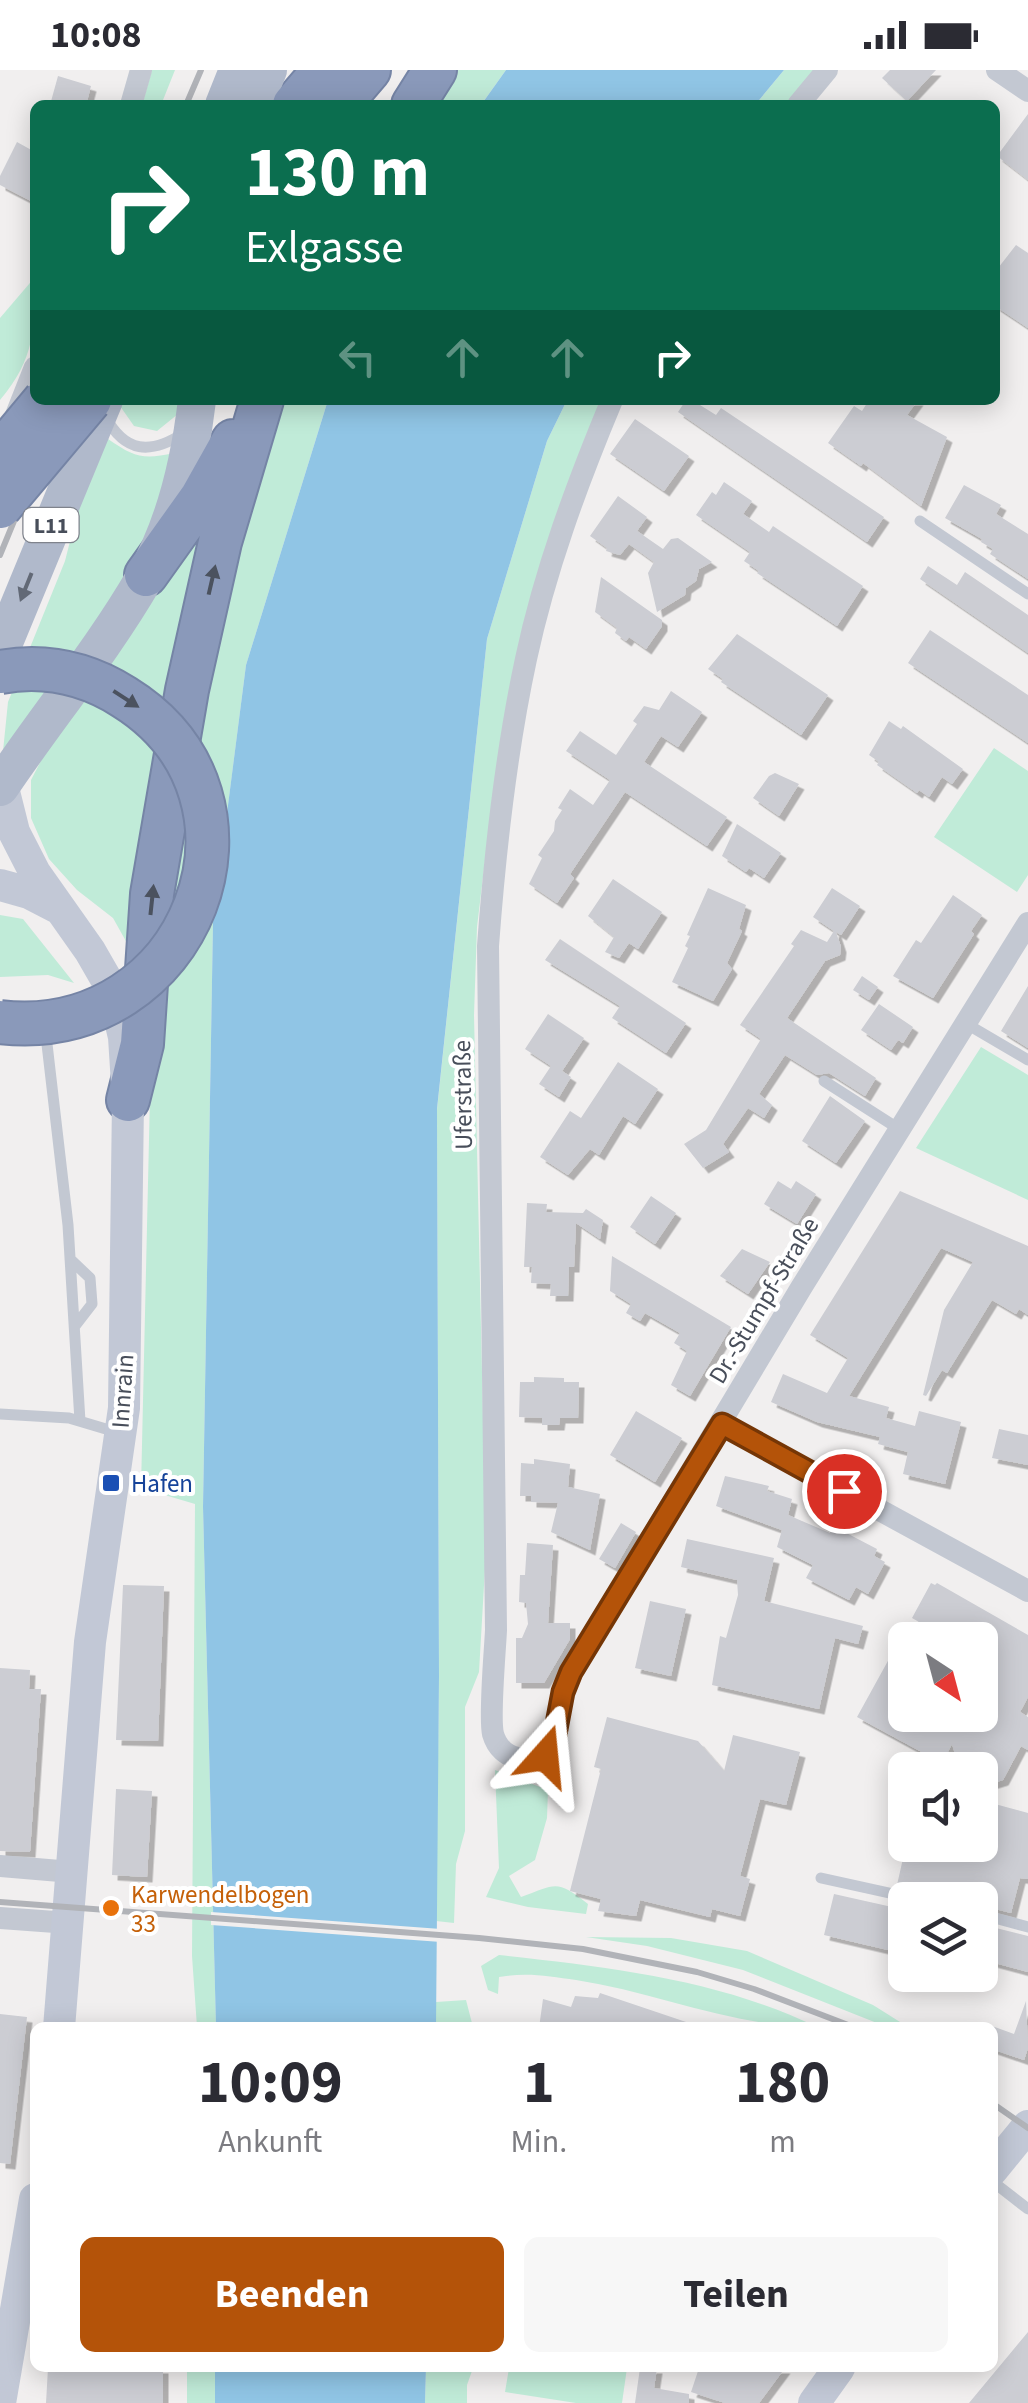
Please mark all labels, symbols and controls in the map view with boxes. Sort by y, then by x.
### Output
text: 10:08 [50,8,142,62]
text: 130 m [245,123,430,223]
icon: right [80,140,210,270]
text: Exlgasse [245,216,404,280]
icon: left [330,330,385,385]
icon: ahead [435,330,490,385]
icon: ahead [540,330,595,385]
icon: right [645,330,700,385]
road number: L11 [23,508,78,542]
one-way arrow [205,564,220,595]
one-way arrow [18,572,34,602]
one-way arrow [112,689,140,707]
one-way arrow [145,883,161,915]
street label: Uferstraße [444,1040,482,1150]
street label: Dr.-Stumpf-Straße [700,1210,828,1391]
street label: Innrain [102,1353,144,1429]
pin [802,1449,887,1534]
icon: arrive [817,1464,872,1519]
place label: Hafen [131,1466,193,1502]
marker: Hafen [100,1472,122,1494]
north arrow [888,1622,998,1732]
map controls [888,1622,998,1992]
position arrow [493,1704,597,1808]
button: sound [888,1752,998,1862]
place label: Karwendelbogen 33 [131,1877,310,1942]
button: layers [888,1882,998,1992]
marker: Karwendelbogen 33 [100,1897,122,1919]
text: 10:09 [198,2041,343,2126]
text: 1 [523,2041,555,2126]
text: 180 [735,2041,830,2126]
text: Ankunft [218,2119,322,2165]
text: Min. [511,2119,567,2165]
text: m [769,2119,796,2165]
button: Beenden [80,2237,504,2352]
button: Teilen [524,2237,948,2352]

